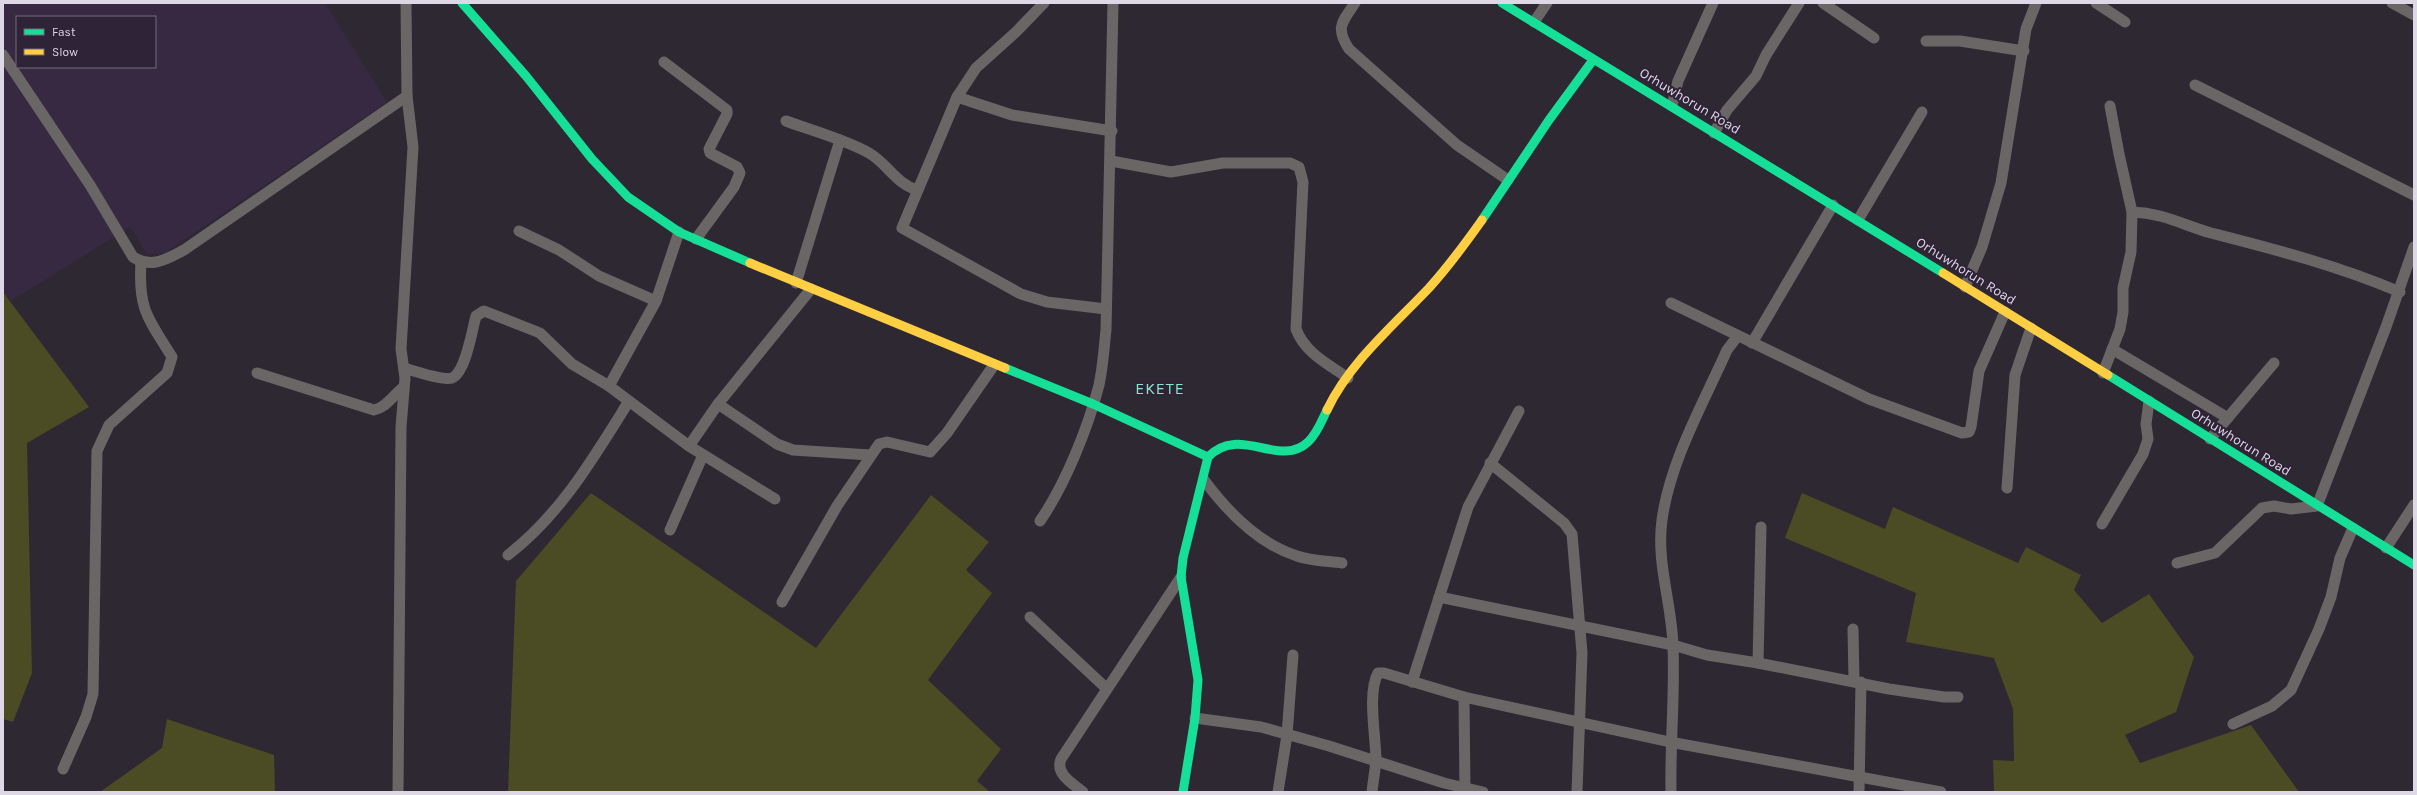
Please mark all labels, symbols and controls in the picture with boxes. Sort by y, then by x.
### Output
legend [16,16,156,68]
text: Fast [52,25,76,39]
text: Slow [52,45,78,59]
street label: Orhuwhorun Road [1636,64,1744,138]
street label: Orhuwhorun Road [1913,233,2019,309]
district label: EKETE [1135,379,1185,398]
street label: Orhuwhorun Road [2188,404,2294,480]

